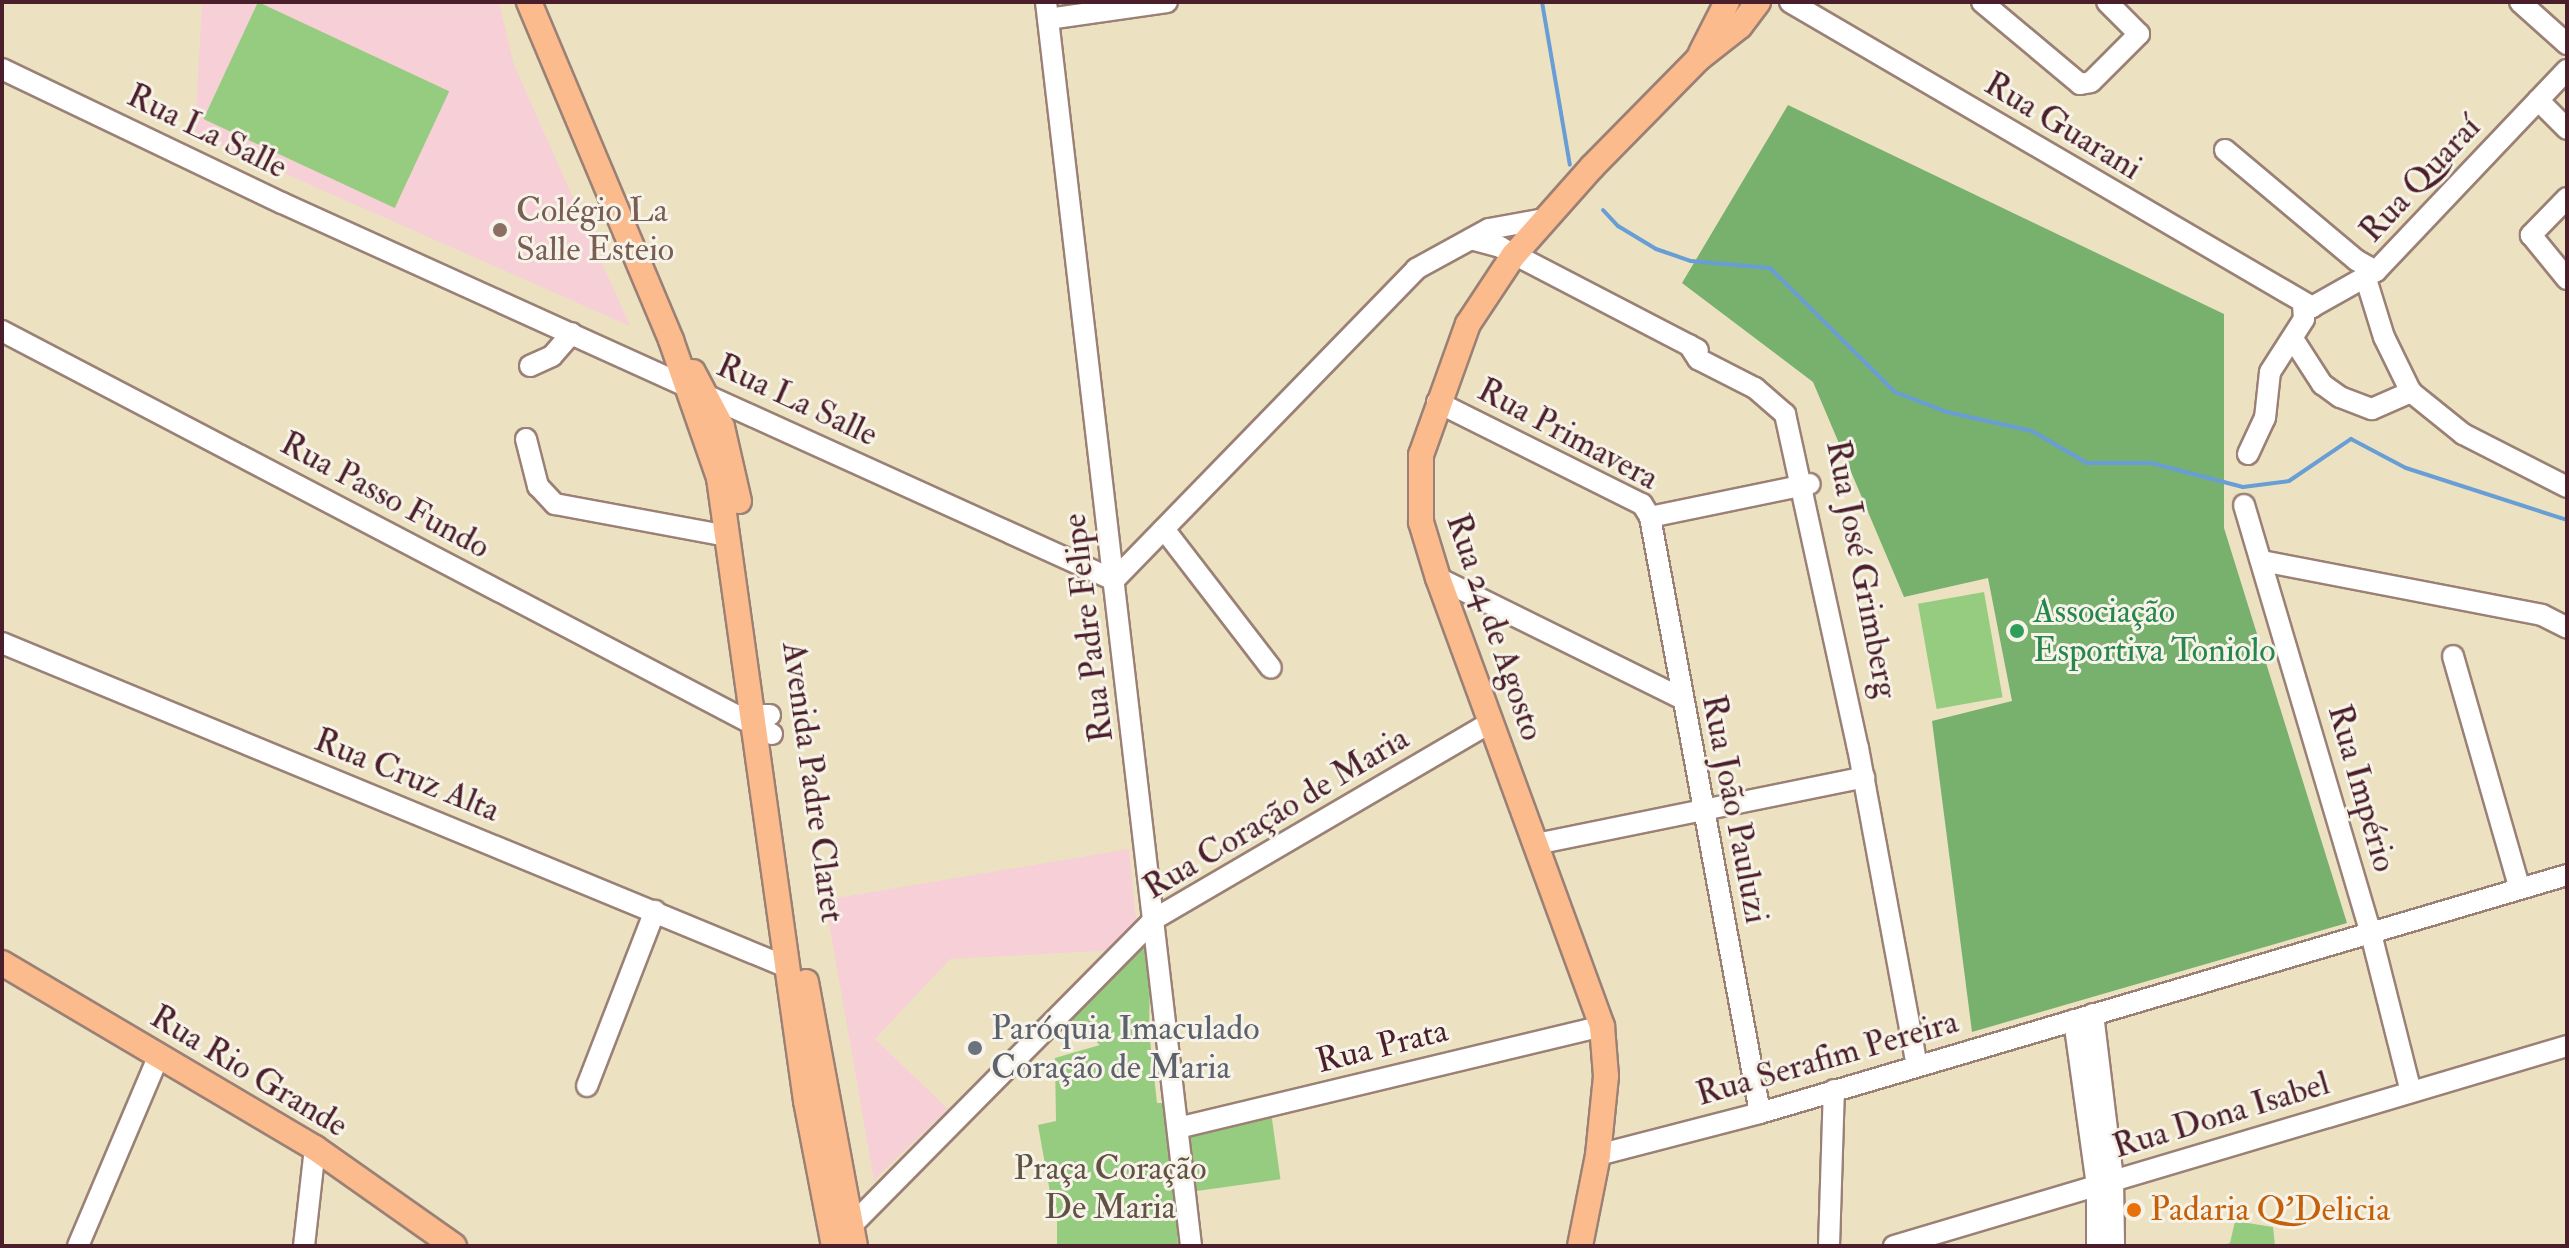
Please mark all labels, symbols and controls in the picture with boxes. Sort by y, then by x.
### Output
street label: Rua Guarani [1977,63,2149,189]
street label: Rua La Salle [120,75,294,187]
street label: Rua Quaraí [2351,107,2489,251]
place label: Colégio La Salle Esteio [516,190,674,270]
marker: Colégio La Salle Esteio [491,221,509,239]
street label: Rua La Salle [710,345,884,455]
street label: Rua Primavera [1471,369,1665,499]
street label: Rua Passo Fundo [273,423,497,567]
street label: Rua José Grimberg [1817,437,1907,701]
street label: Rua 24 de Agosto [1437,508,1553,746]
street label: Rua Padre Felipe [1054,511,1122,745]
place label: Associação Esportiva Toniolo [2033,591,2276,670]
marker: Associação Esportiva Toniolo [2008,622,2026,640]
street label: Avenida Padre Claret [773,639,853,925]
street label: Rua João Pauluzi [1693,691,1777,927]
street label: Rua Império [2319,700,2405,876]
street label: Rua Coração de Maria [1136,718,1416,908]
street label: Rua Cruz Alta [308,719,506,831]
street label: Rua Rio Grande [143,996,355,1146]
street label: Rua Serafim Pereira [1691,1001,1963,1115]
place label: Paróquia Imaculado Coração de Maria [991,1008,1260,1088]
street label: Rua Prata [1312,1010,1452,1082]
marker: Paróquia Imaculado Coração de Maria [966,1039,984,1057]
street label: Rua Dona Isabel [2108,1063,2334,1167]
park label: Praça Coração De Maria [1013,1148,1207,1228]
place label: Padaria Q'Delicia [2150,1190,2390,1230]
marker: Padaria Q'Delicia [2125,1201,2143,1219]

